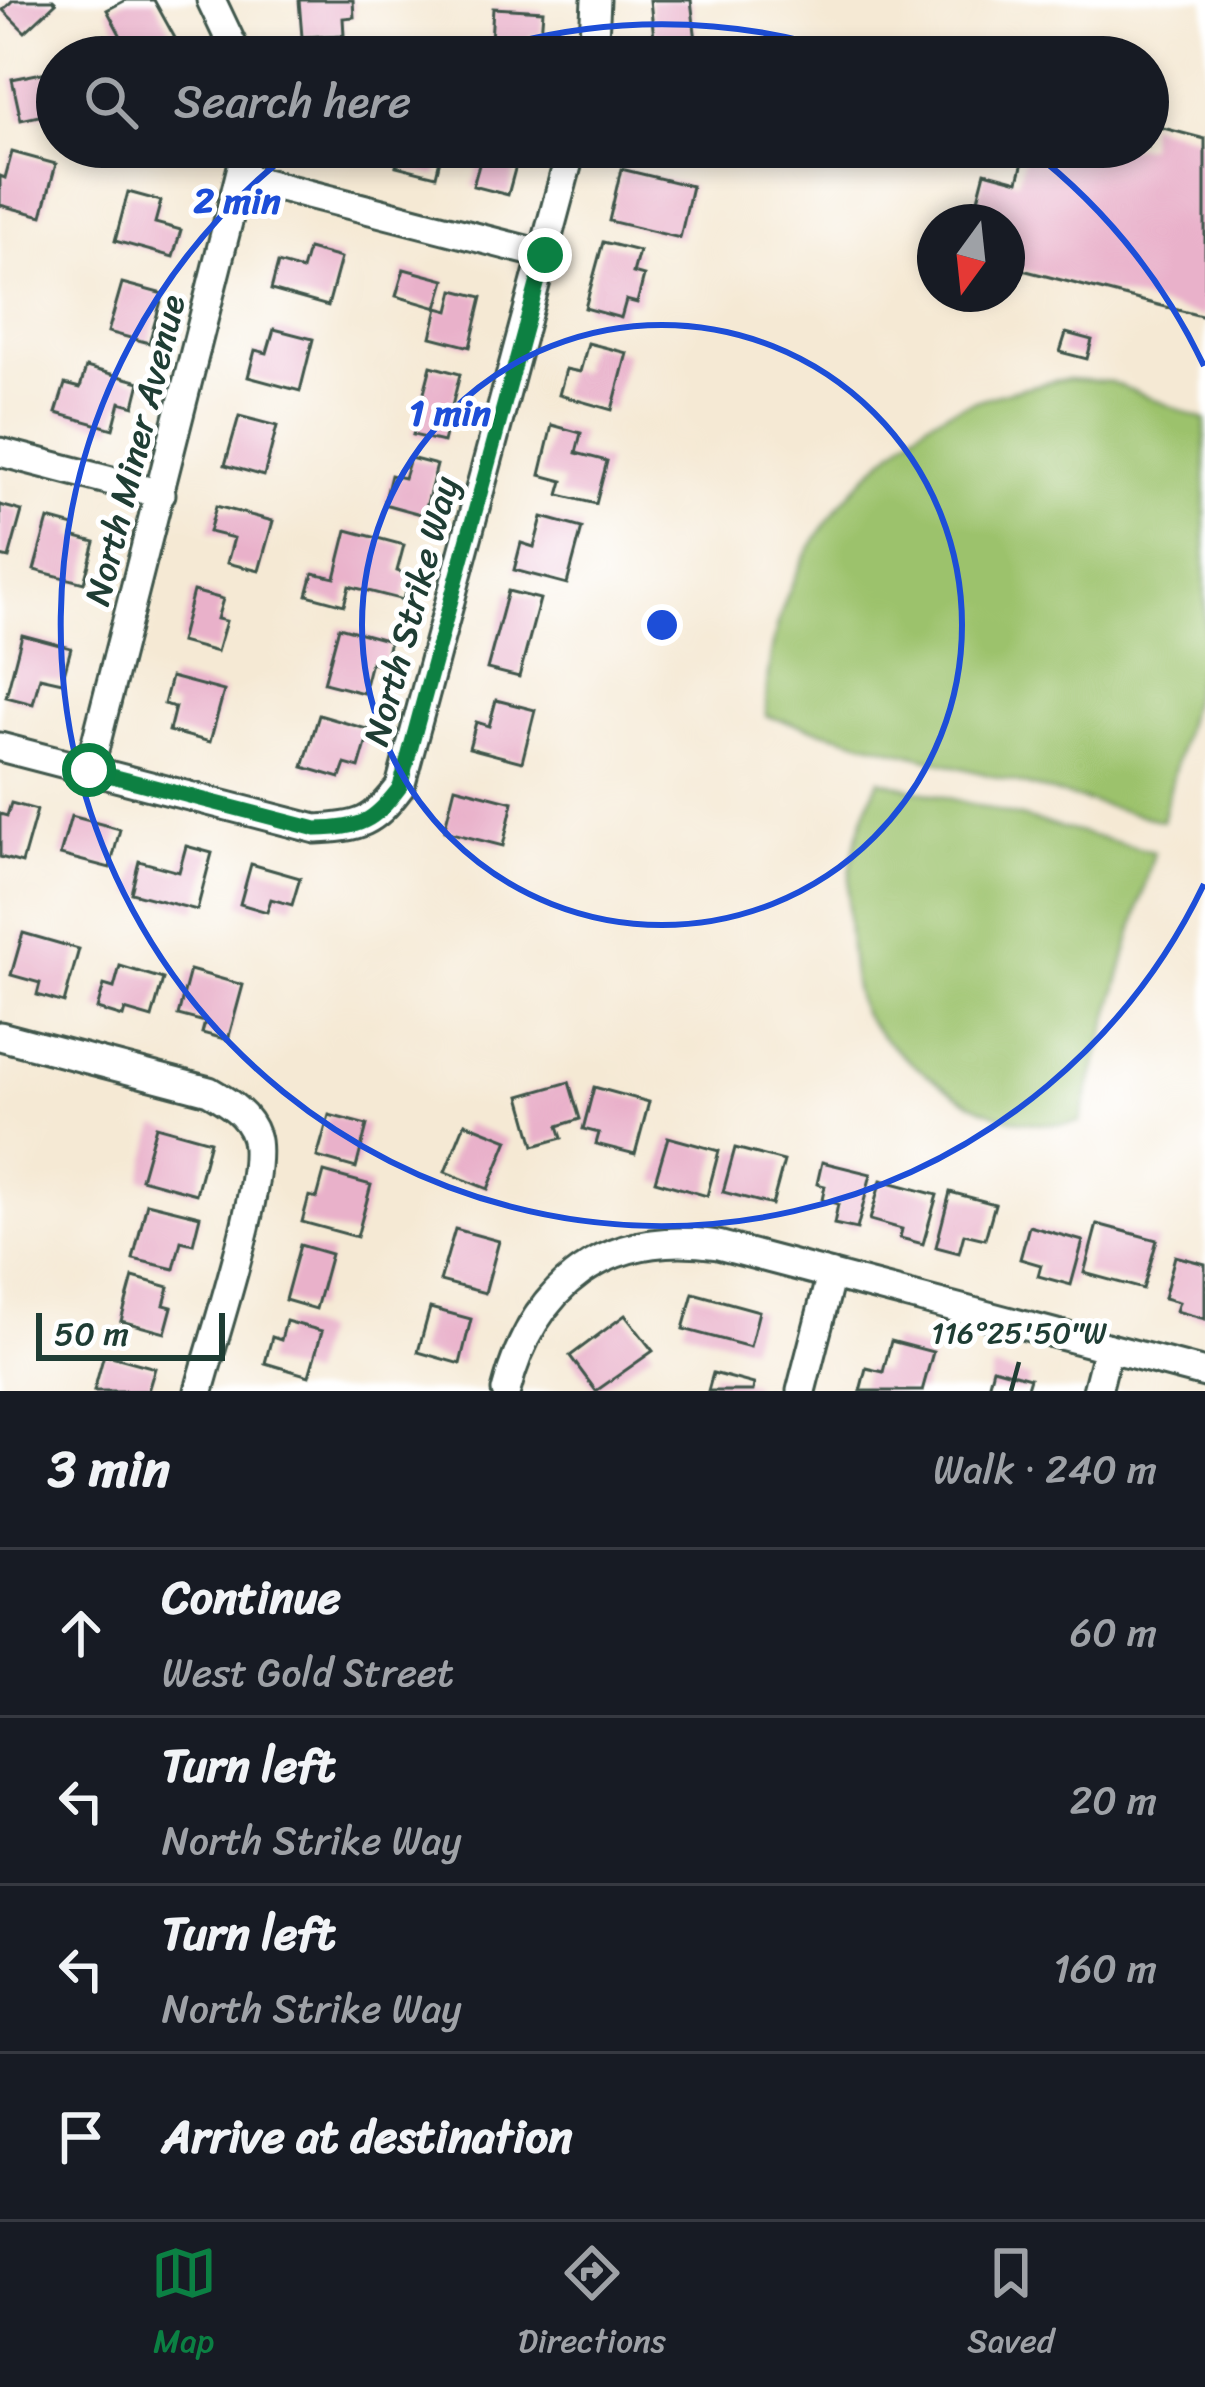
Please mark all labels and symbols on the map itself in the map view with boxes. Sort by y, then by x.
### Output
text: 2 min [193,169,281,233]
north arrow [917,204,1025,312]
route end [518,228,572,282]
street label: North Miner Avenue [65,288,205,612]
text: 1 min [409,381,491,445]
street label: North Strike Way [344,469,478,753]
centre of rings [641,604,683,646]
route start [62,743,116,797]
text: 116°25'50"W [931,1306,1108,1360]
scale bar [36,1307,225,1360]

